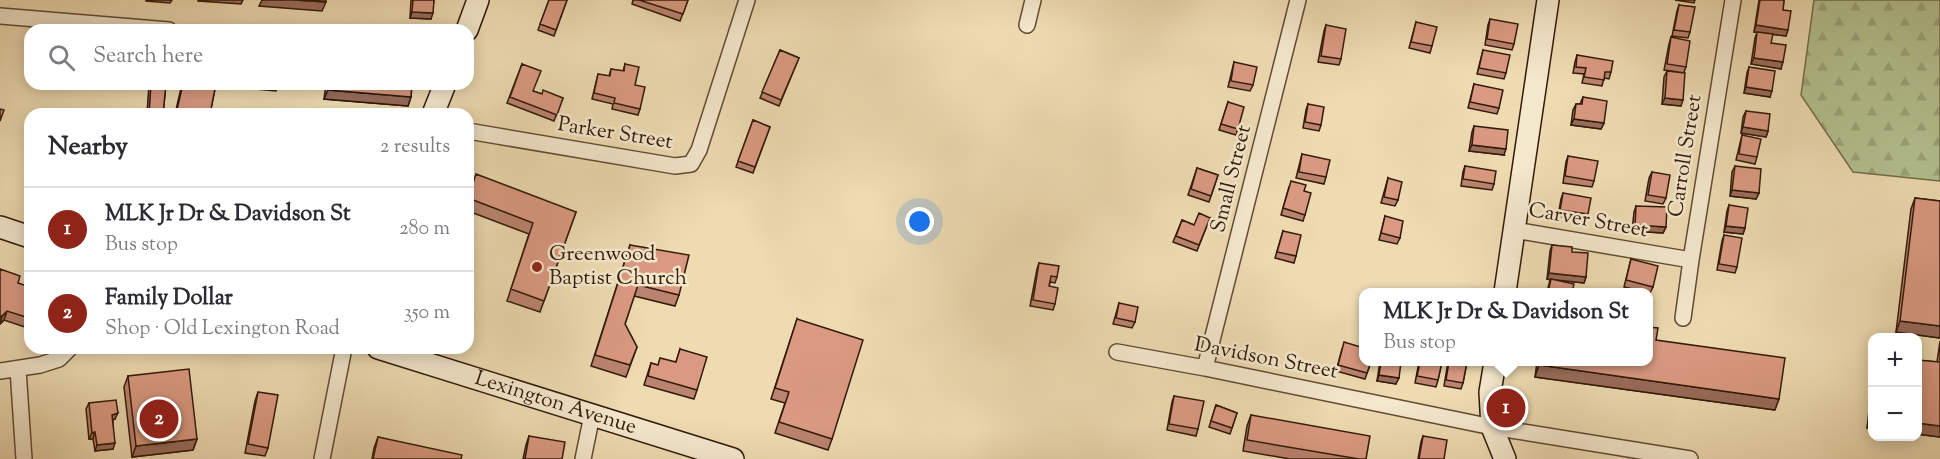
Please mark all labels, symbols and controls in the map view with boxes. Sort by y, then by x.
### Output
search box [24,24,474,90]
icon: search [45,41,78,74]
text: Search here [93,41,203,73]
street label: Carroll Street [1662,93,1710,219]
street label: Parker Street [555,110,675,158]
street label: Small Street [1204,122,1260,236]
text: Nearby [48,129,128,166]
text: 2 results [380,133,450,162]
street label: Carver Street [1526,196,1650,246]
text: MLK Jr Dr & Davidson St [105,199,351,231]
your location [905,207,934,236]
text: 1 [64,215,71,244]
text: 280 m [399,215,450,244]
text: Bus stop [105,231,178,260]
place label: Greenwood Baptist Church [549,240,687,294]
marker: Greenwood Baptist Church [530,260,544,274]
text: Family Dollar [105,283,233,315]
popup [1359,288,1653,366]
text: MLK Jr Dr & Davidson St [1383,297,1629,329]
text: 2 [63,299,72,328]
text: 350 m [404,299,450,328]
text: Shop · Old Lexington Road [105,315,340,344]
text: Bus stop [1383,329,1456,358]
street label: Davidson Street [1192,330,1340,388]
map controls [1868,333,1922,441]
button: + [1868,333,1922,387]
street label: Lexington Avenue [471,364,640,443]
pin: 1 [1486,386,1526,430]
button: − [1868,387,1922,441]
pin: 2 [140,396,178,442]

